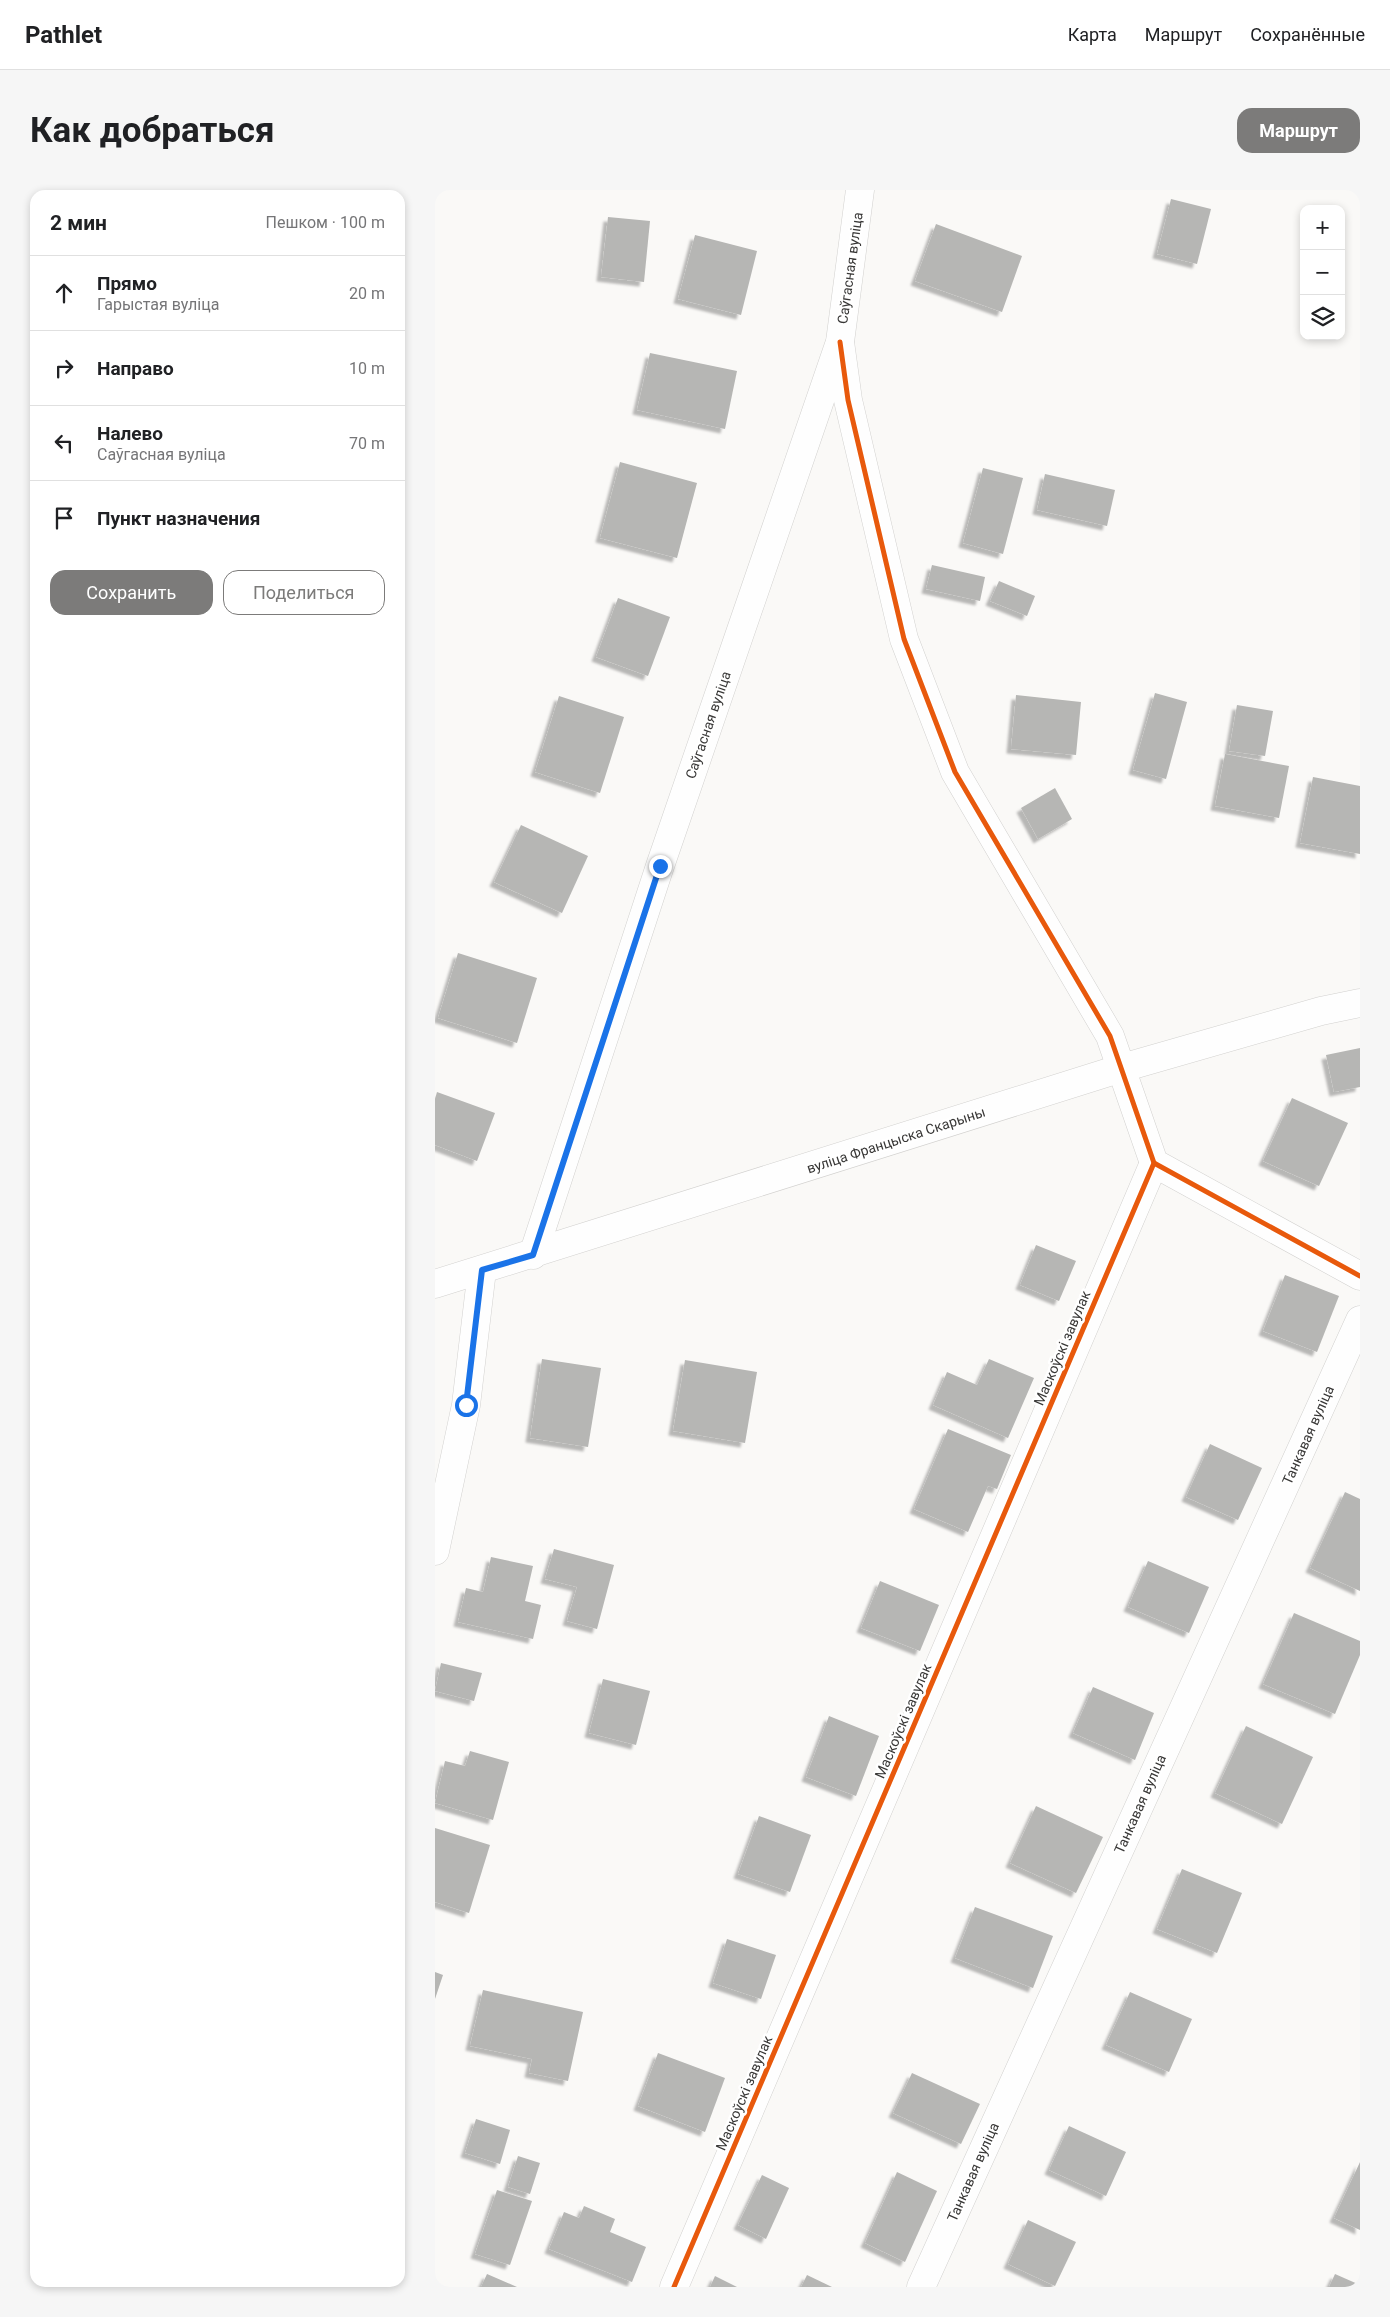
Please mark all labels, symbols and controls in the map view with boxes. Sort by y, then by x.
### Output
text: Pathlet [25,21,102,49]
text: Карта [1068,24,1117,45]
text: Маршрут [1145,24,1222,45]
text: Сохранённые [1250,24,1365,45]
button: Маршрут [1237,108,1360,153]
text: Как добраться [30,110,275,151]
map controls [1300,205,1345,340]
button: + [1300,205,1345,250]
text: 2 мин [50,211,107,235]
street label: Саўгасная вуліца [834,211,866,325]
text: Пешком · 100 m [266,213,385,232]
button: − [1300,250,1345,295]
text: Прямо [97,272,157,295]
icon: ahead [50,279,78,307]
text: 20 m [349,284,385,303]
text: Гарыстая вуліца [97,295,219,314]
button: layers [1300,295,1345,340]
icon: right [50,354,78,382]
text: Направо [97,357,174,380]
text: 10 m [349,359,385,378]
text: Налево [97,422,163,445]
icon: left [50,429,78,457]
text: 70 m [349,434,385,453]
text: Саўгасная вуліца [97,445,226,464]
icon: arrive [50,504,78,532]
text: Пункт назначения [97,507,260,530]
button: Сохранить [50,570,213,615]
button: Поделиться [223,570,385,615]
street label: Саўгасная вуліца [682,669,734,781]
route end [649,855,672,878]
street label: вуліца Францыска Скарыны [805,1104,987,1176]
street label: Маскоўскі завулак [1031,1288,1094,1408]
street label: Танкавая вуліца [1279,1383,1337,1487]
route start [455,1394,478,1417]
street label: Маскоўскі завулак [872,1661,935,1781]
street label: Танкавая вуліца [1111,1752,1169,1856]
street label: Маскоўскі завулак [713,2033,776,2153]
street label: Танкавая вуліца [944,2120,1002,2224]

